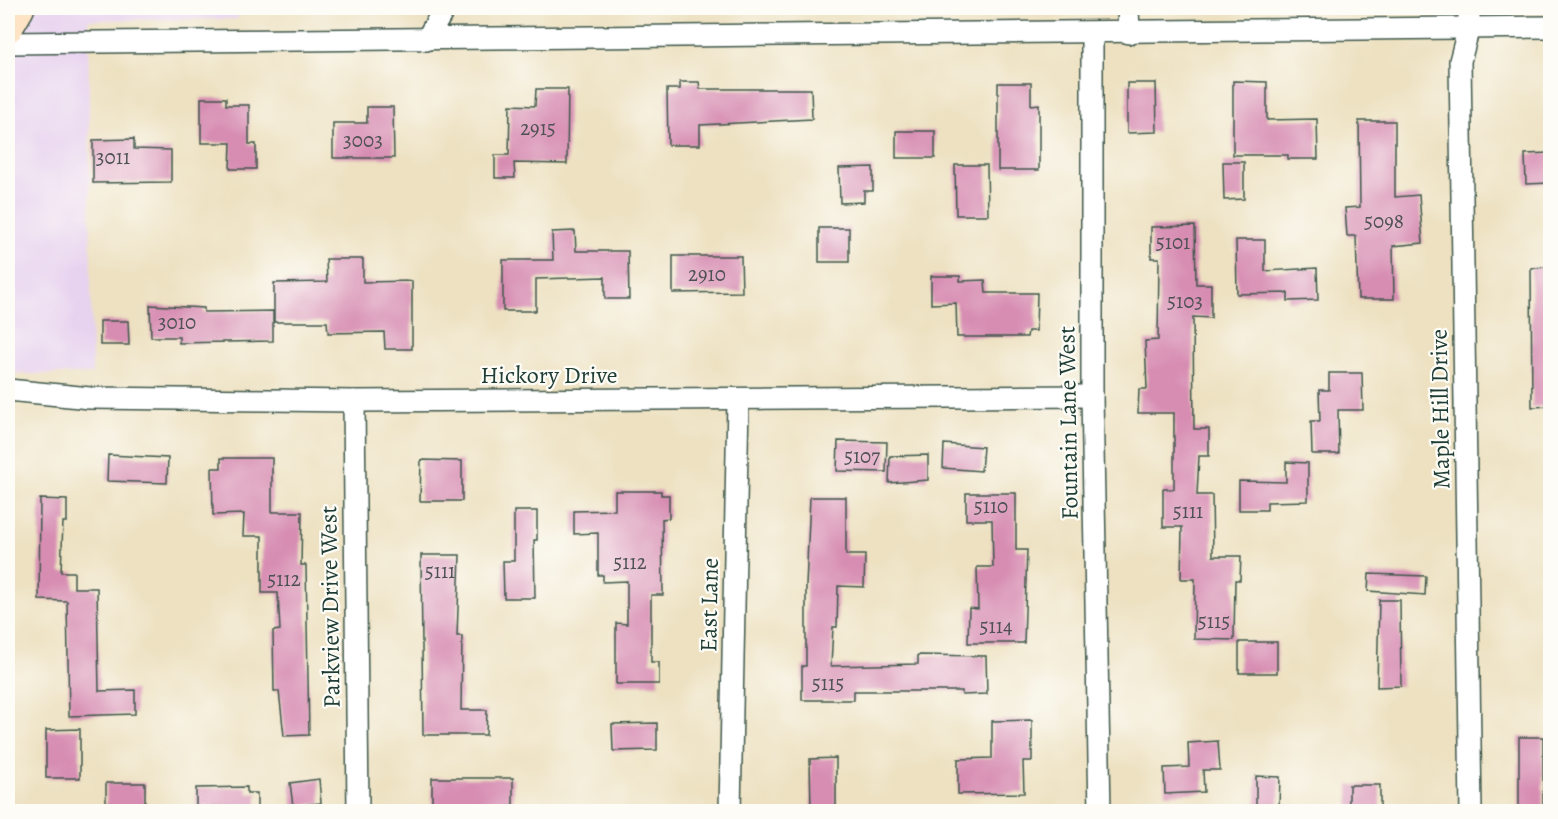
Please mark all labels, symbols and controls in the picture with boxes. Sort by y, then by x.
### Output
house number: 2915 [520,114,556,142]
house number: 3003 [343,126,383,154]
house number: 3011 [96,143,130,171]
house number: 5098 [1364,207,1404,235]
house number: 5101 [1156,228,1190,256]
house number: 2910 [688,260,726,288]
house number: 5103 [1167,287,1203,315]
house number: 3010 [158,308,196,336]
street label: Fountain Lane West [1050,326,1086,520]
street label: Maple Hill Drive [1423,329,1457,489]
street label: Hickory Drive [480,359,618,391]
house number: 5107 [844,442,880,470]
house number: 5110 [974,492,1008,520]
house number: 5111 [1173,497,1203,525]
street label: Parkview Drive West [312,505,348,708]
house number: 5112 [613,548,647,576]
house number: 5111 [425,557,455,585]
street label: East Lane [692,557,726,653]
house number: 5112 [267,565,301,593]
house number: 5115 [1198,607,1230,635]
house number: 5114 [980,612,1012,640]
house number: 5115 [812,669,844,697]

